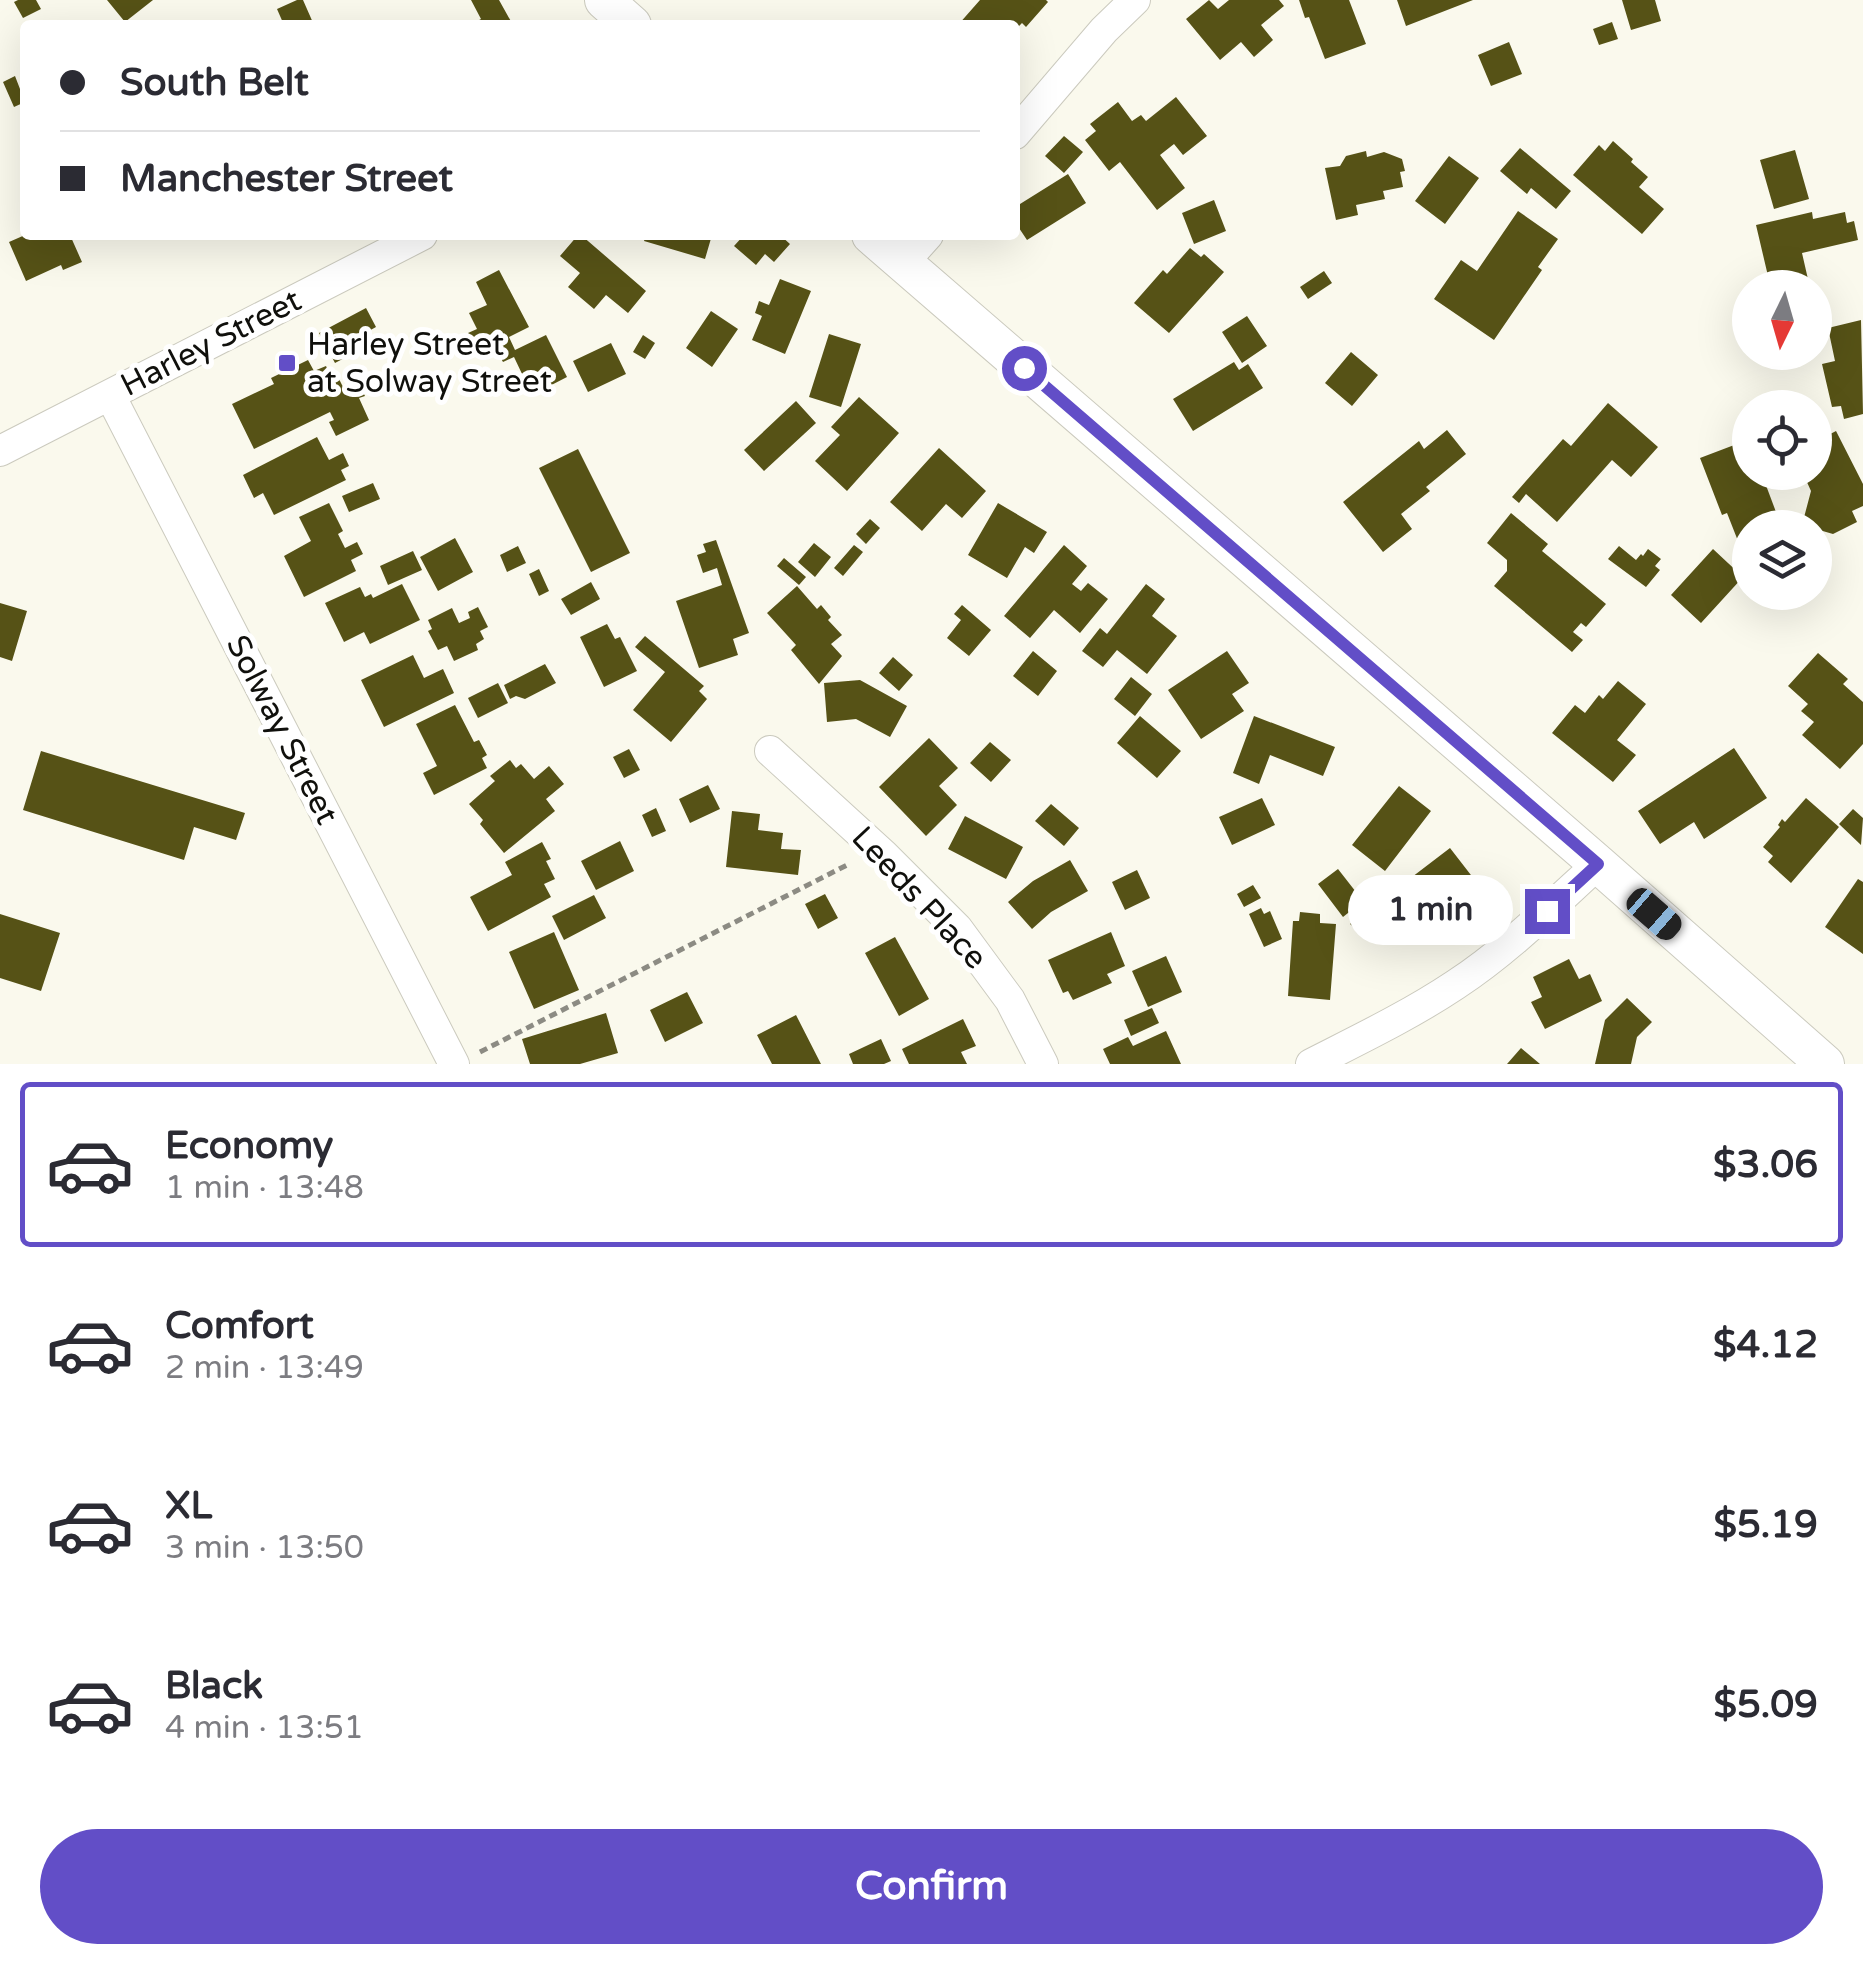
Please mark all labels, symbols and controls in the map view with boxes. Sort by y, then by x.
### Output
text: South Belt [120,60,309,106]
text: Manchester Street [120,156,453,202]
north arrow [1732,270,1832,370]
map controls [1732,270,1832,610]
street label: Harley Street [114,281,308,405]
place label: Harley Street at Solway Street [307,326,552,401]
route start [1002,346,1047,391]
marker: Harley Street at Solway Street [276,352,298,374]
button: locate [1732,390,1832,490]
button: layers [1732,510,1832,610]
street label: Solway Street [218,629,346,831]
street label: Leeds Place [843,819,995,977]
callout: 1 min [1347,876,1512,946]
car [1622,883,1686,945]
route end [1525,889,1570,934]
text: 1 min [1388,891,1473,929]
icon: car [45,1120,135,1210]
text: Economy [165,1123,333,1169]
text: $3.06 [1713,1142,1818,1188]
text: 1 min · 13:48 [165,1169,364,1207]
icon: car [45,1300,135,1390]
text: Comfort [165,1303,314,1349]
text: $4.12 [1713,1322,1818,1368]
text: 2 min · 13:49 [165,1349,364,1387]
icon: car [45,1480,135,1570]
text: XL [165,1483,212,1529]
text: $5.19 [1713,1502,1818,1548]
text: 3 min · 13:50 [165,1529,364,1567]
icon: car [45,1660,135,1750]
text: Black [165,1663,263,1709]
text: $5.09 [1713,1682,1818,1728]
text: 4 min · 13:51 [165,1709,364,1747]
button: Confirm [40,1829,1823,1944]

